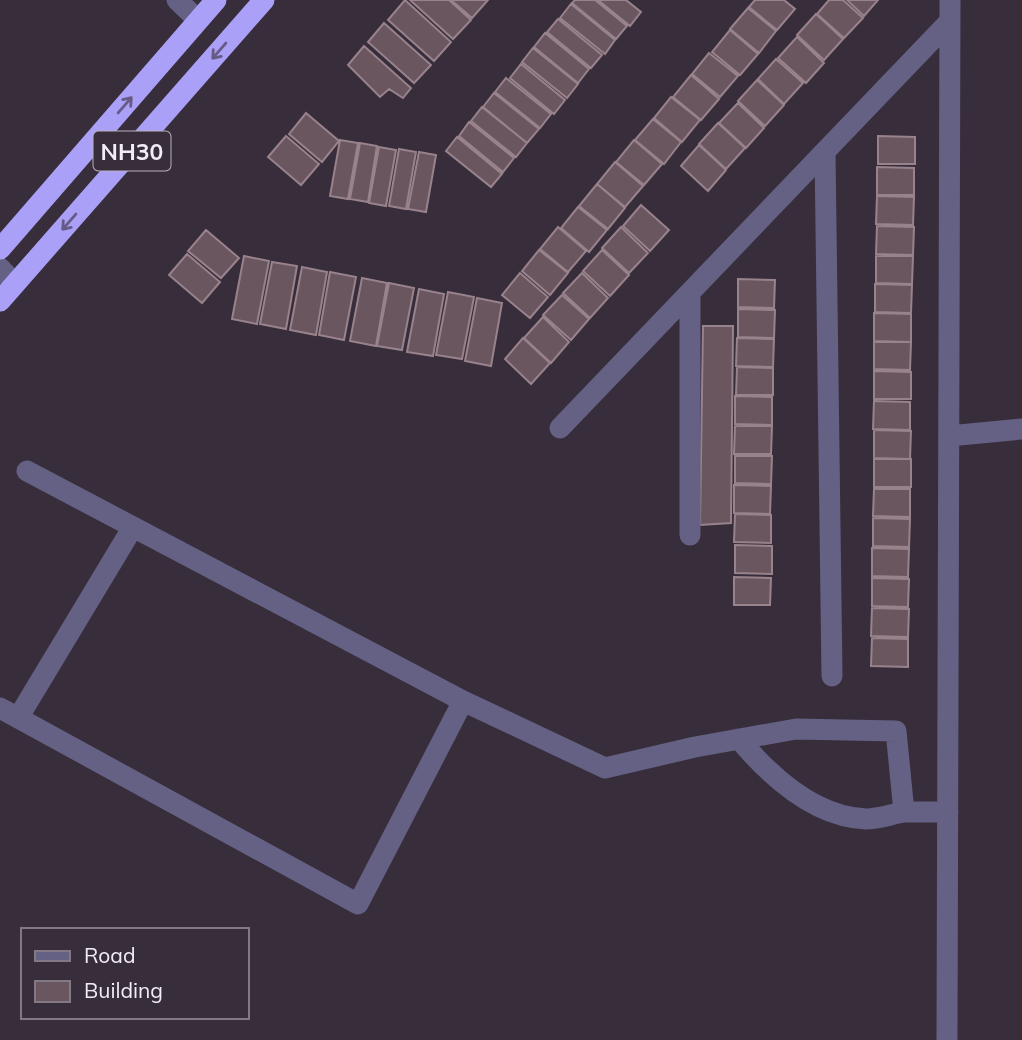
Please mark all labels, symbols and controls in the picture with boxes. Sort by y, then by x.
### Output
one-way arrow [211,42,227,60]
one-way arrow [117,96,133,114]
road number: NH30 [94,132,170,170]
one-way arrow [61,213,77,231]
legend [21,928,248,1019]
text: Road [84,942,135,968]
text: Building [84,977,163,1003]

